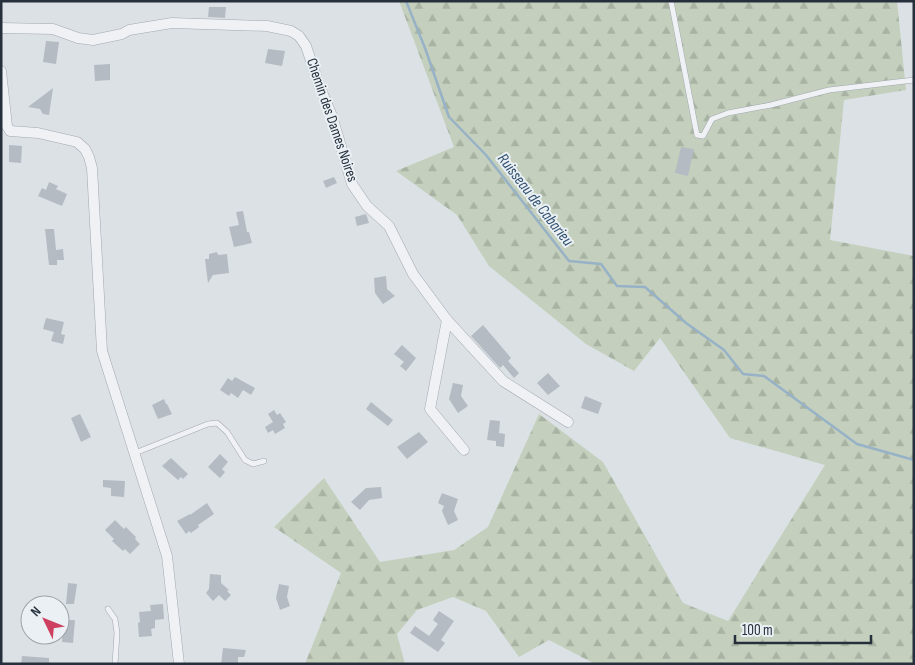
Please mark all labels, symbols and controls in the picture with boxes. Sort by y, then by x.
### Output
street label: Chemin des Dames Noires [302,56,362,184]
water label: Ruisseau de Cabarieu [493,150,577,250]
north arrow [20,595,70,645]
text: N [27,603,45,620]
scale bar [735,612,871,644]
text: 100 m [742,621,773,640]

